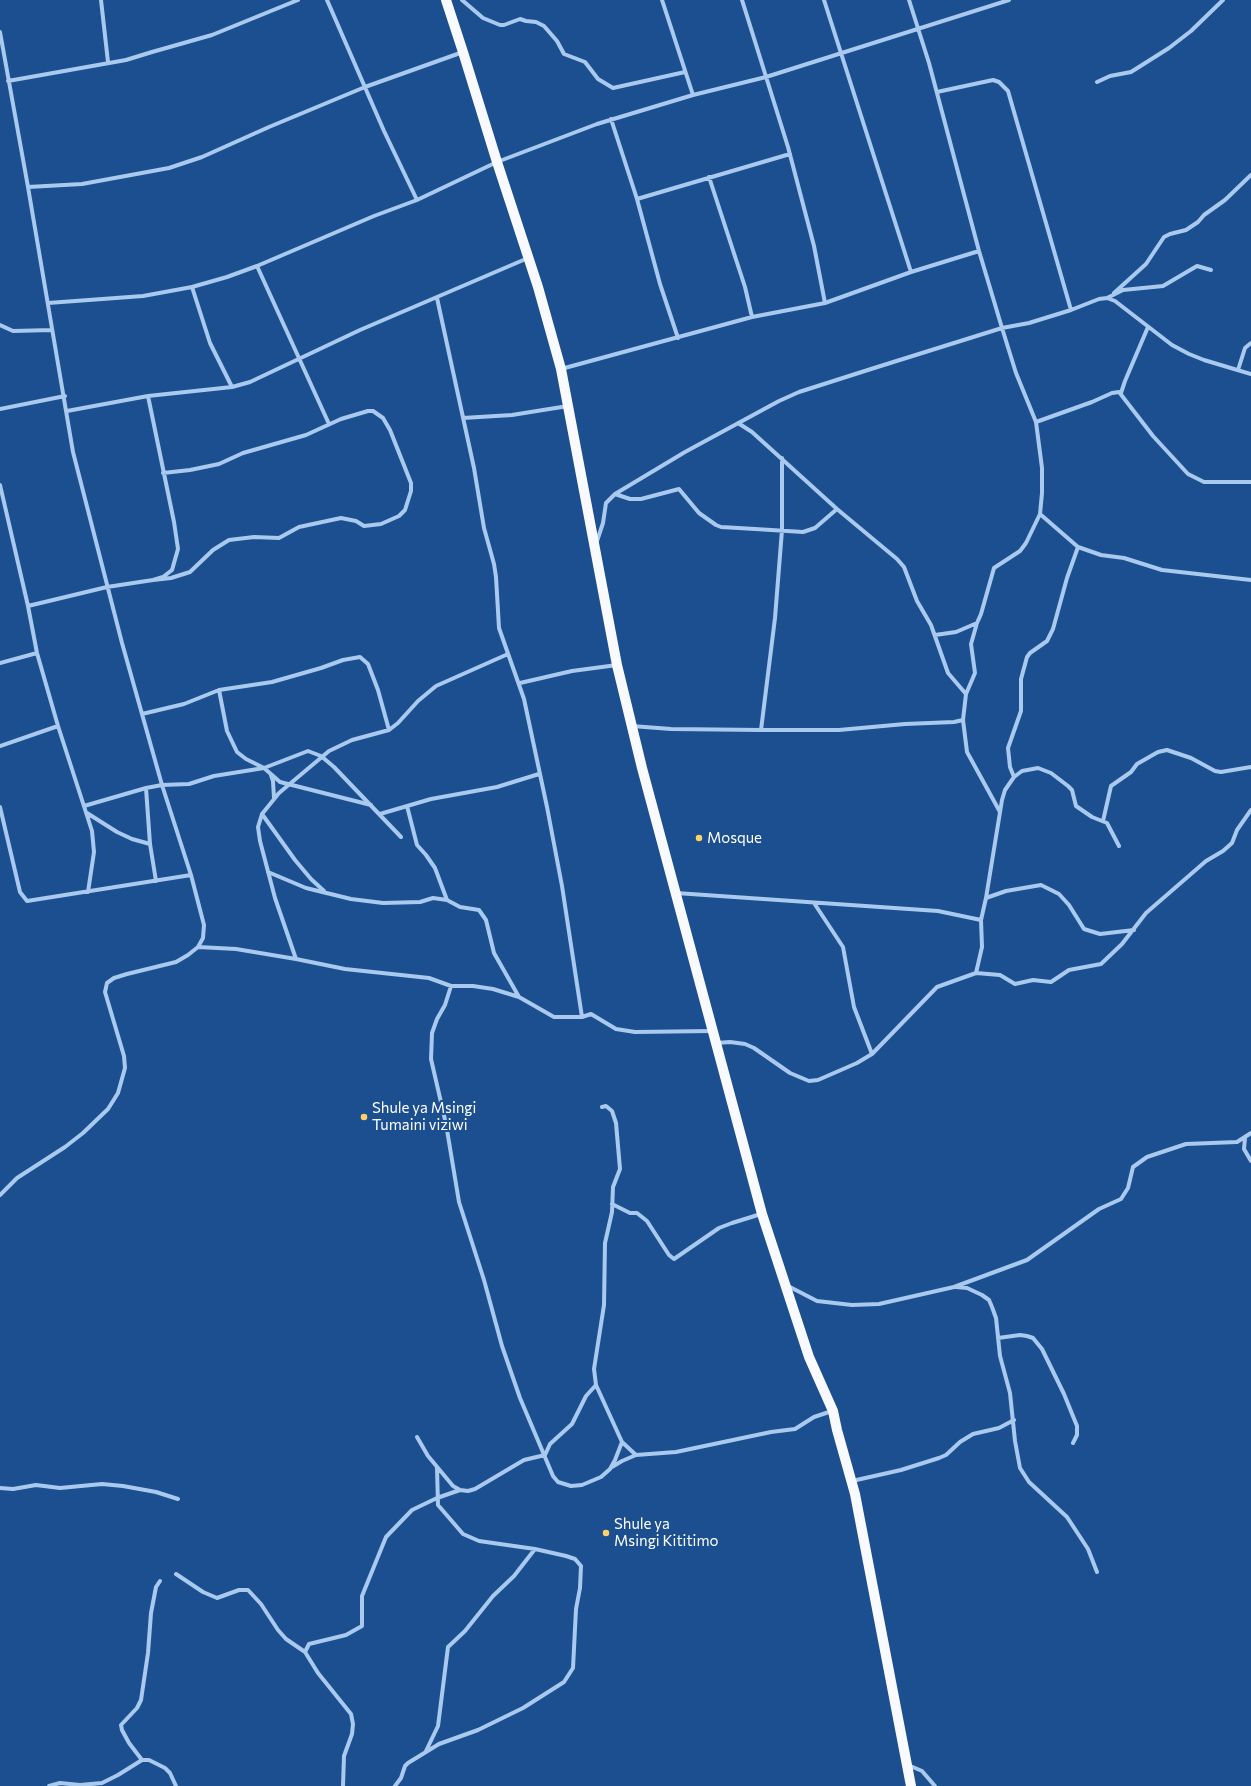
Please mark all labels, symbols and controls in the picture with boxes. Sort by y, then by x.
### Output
place label: Mosque [707,829,762,847]
marker: Mosque [694,833,704,843]
place label: Shule ya Msingi Tumaini viziwi [372,1099,476,1134]
marker: Shule ya Msingi Tumaini viziwi [359,1112,369,1122]
place label: Shule ya Msingi Kititimo [614,1515,718,1550]
marker: Shule ya Msingi Kititimo [601,1528,611,1538]

